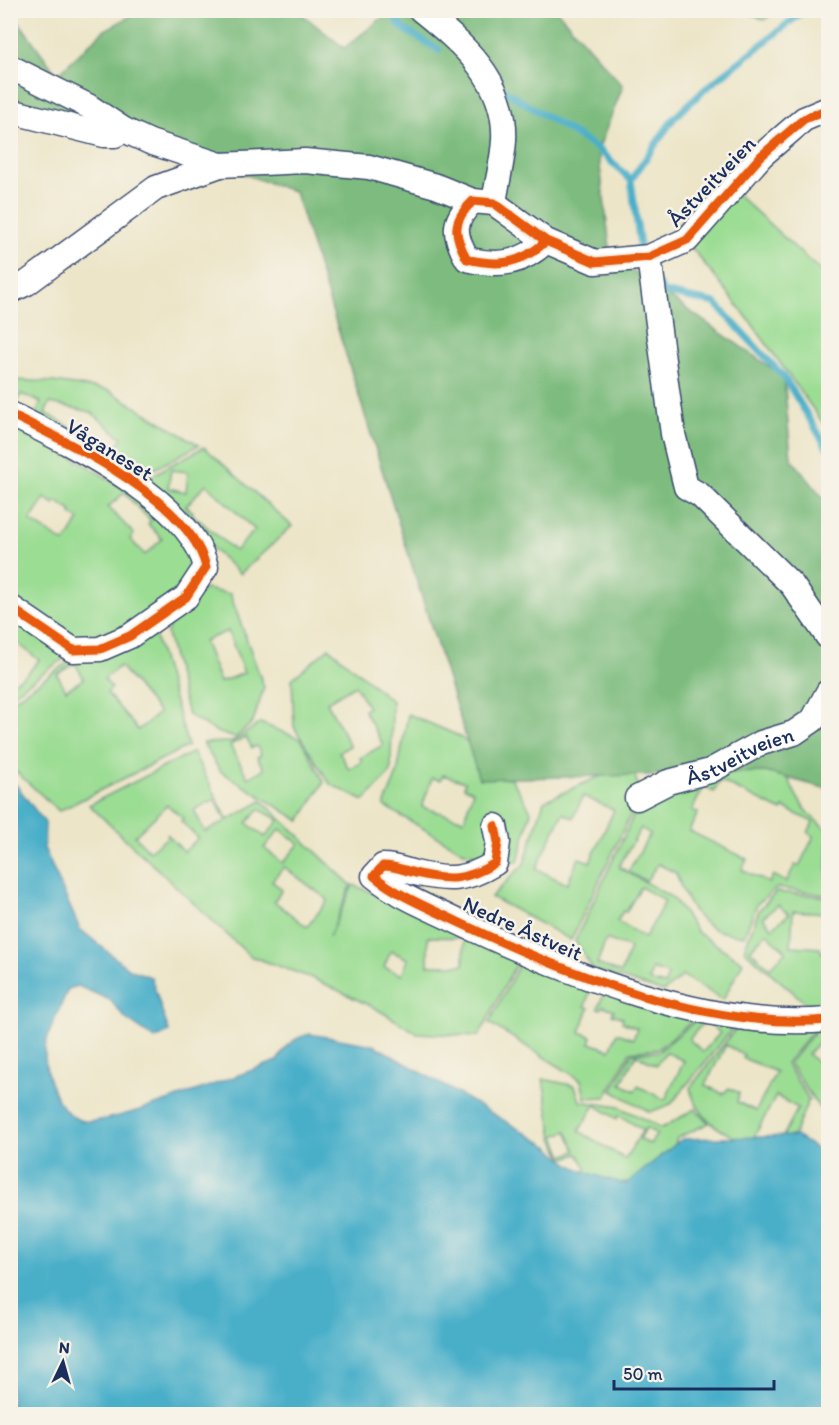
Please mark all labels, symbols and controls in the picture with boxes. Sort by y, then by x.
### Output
street label: Åstveitveien [661,130,762,232]
street label: Våganeset [61,412,158,487]
street label: Åstveitveien [683,721,798,791]
street label: Nedre Åstveit [459,890,587,967]
north arrow [33,1332,93,1392]
text: N [58,1338,70,1357]
scale bar [614,1353,774,1391]
text: 50 m [623,1363,663,1385]

